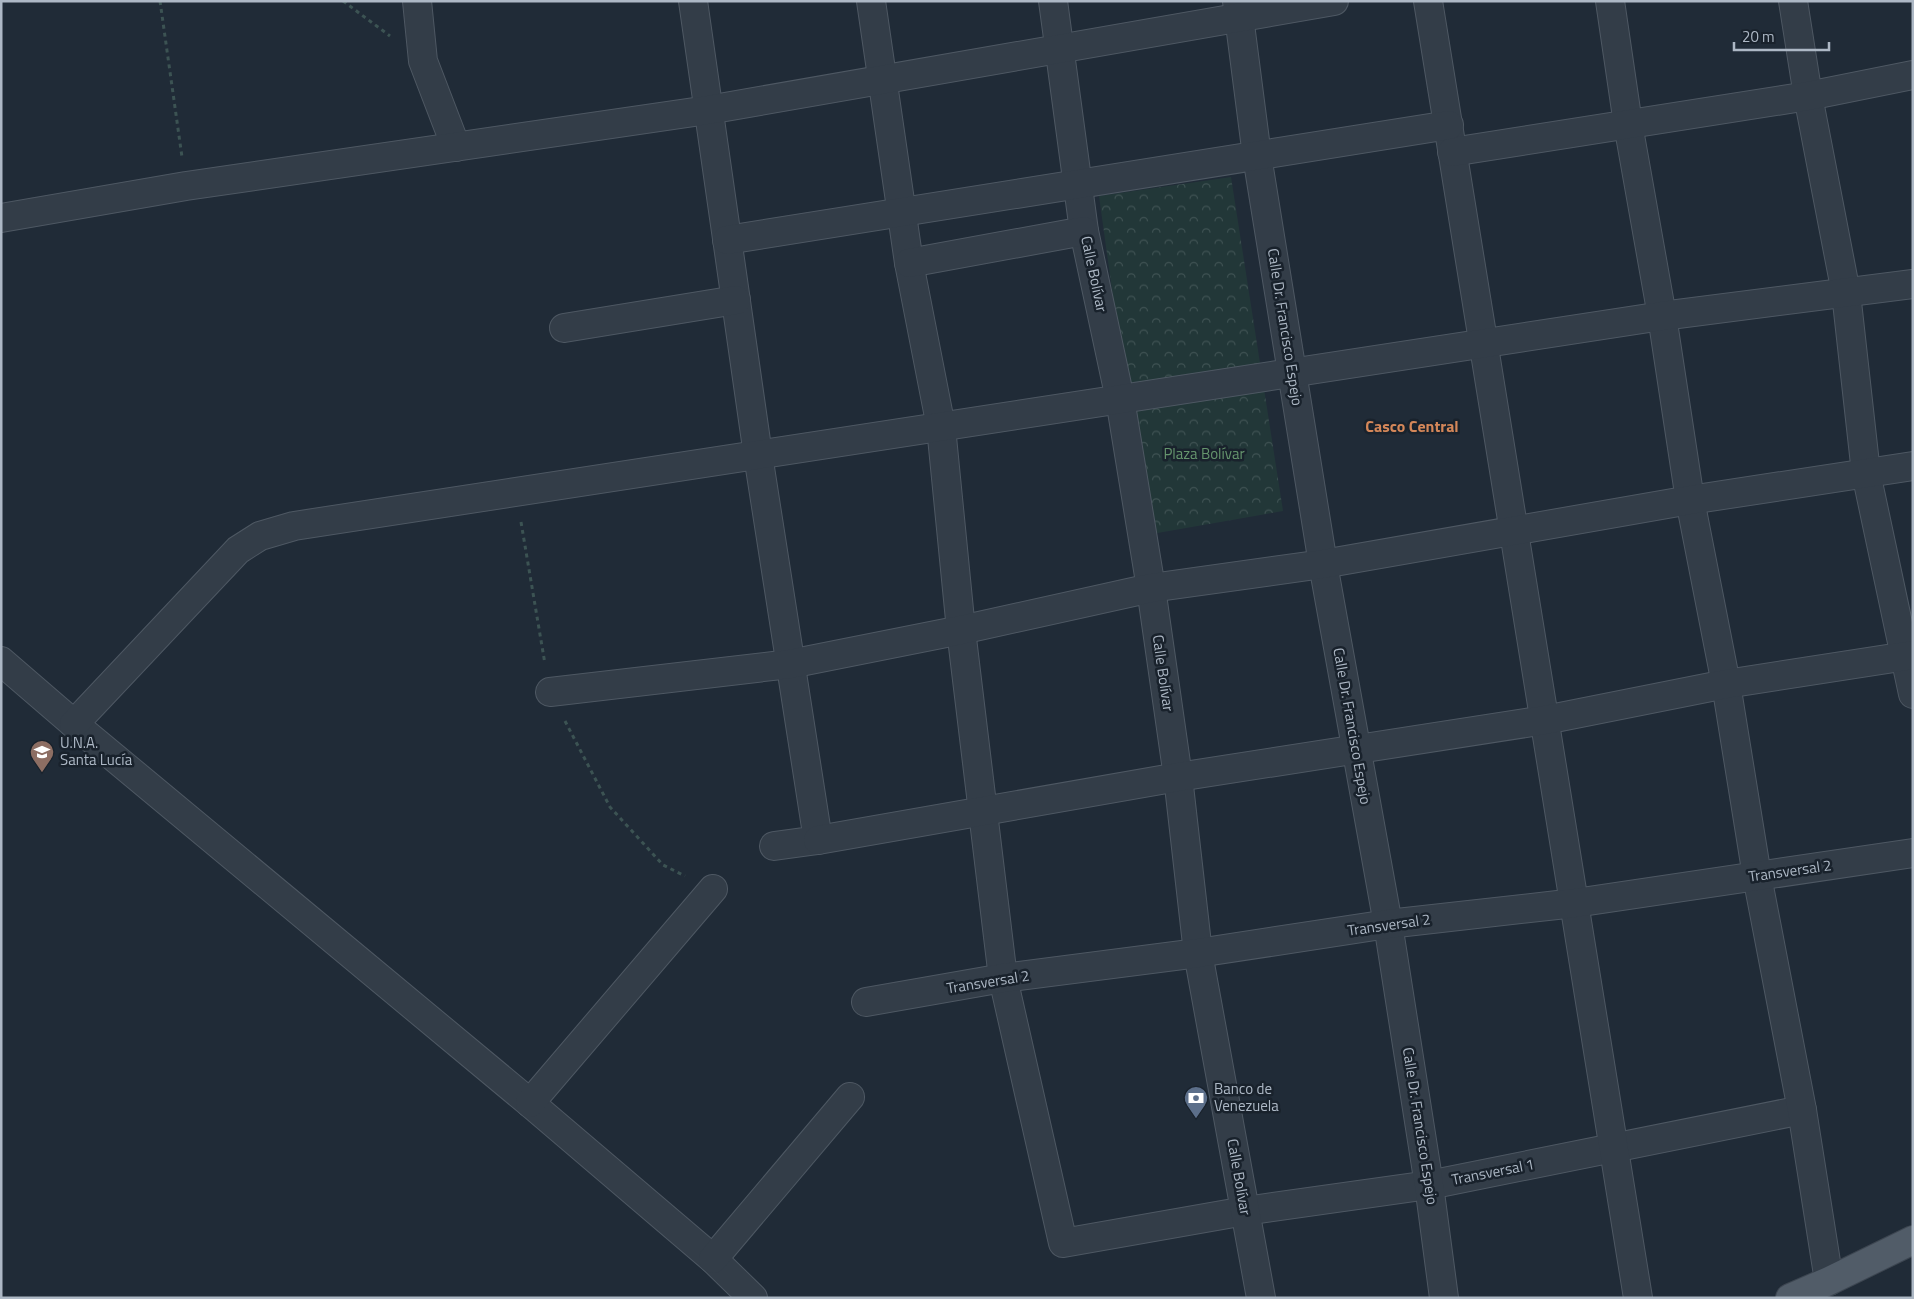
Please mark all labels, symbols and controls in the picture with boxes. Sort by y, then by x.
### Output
scale bar [1734,20,1829,52]
text: 20 m [1742,25,1775,48]
street label: Calle Bolívar [1075,234,1114,314]
street label: Calle Dr. Francisco Espejo [1262,247,1309,407]
district label: Casco Central [1365,414,1459,438]
park label: Plaza Bolívar [1163,442,1245,465]
street label: Calle Bolívar [1147,633,1180,713]
street label: Calle Dr. Francisco Espejo [1327,646,1378,806]
place label: U.N.A. Santa Lucía [60,731,133,771]
school or university icon: U.N.A. Santa Lucía [29,739,55,773]
street label: Transversal 2 [1747,853,1833,888]
street label: Transversal 2 [1346,907,1432,942]
street label: Transversal 2 [945,964,1031,999]
street label: Calle Dr. Francisco Espejo [1397,1046,1444,1206]
place label: Banco de Venezuela [1214,1077,1279,1117]
bank icon: Banco de Venezuela [1183,1085,1209,1119]
street label: Calle Bolívar [1221,1137,1258,1217]
street label: Transversal 1 [1450,1152,1536,1191]

